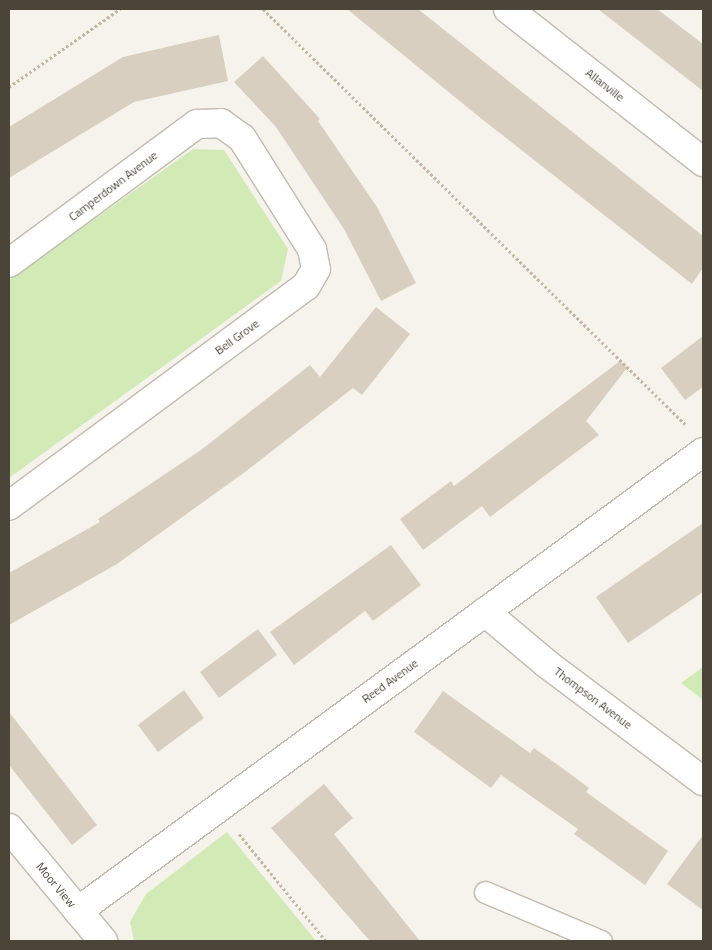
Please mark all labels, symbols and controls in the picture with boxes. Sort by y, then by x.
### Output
street label: Allanville [583,65,627,105]
street label: Camperdown Avenue [66,148,160,224]
street label: Bell Grove [212,316,262,358]
street label: Reed Avenue [359,656,421,706]
street label: Thompson Avenue [551,664,635,732]
street label: Moor View [33,860,79,910]

